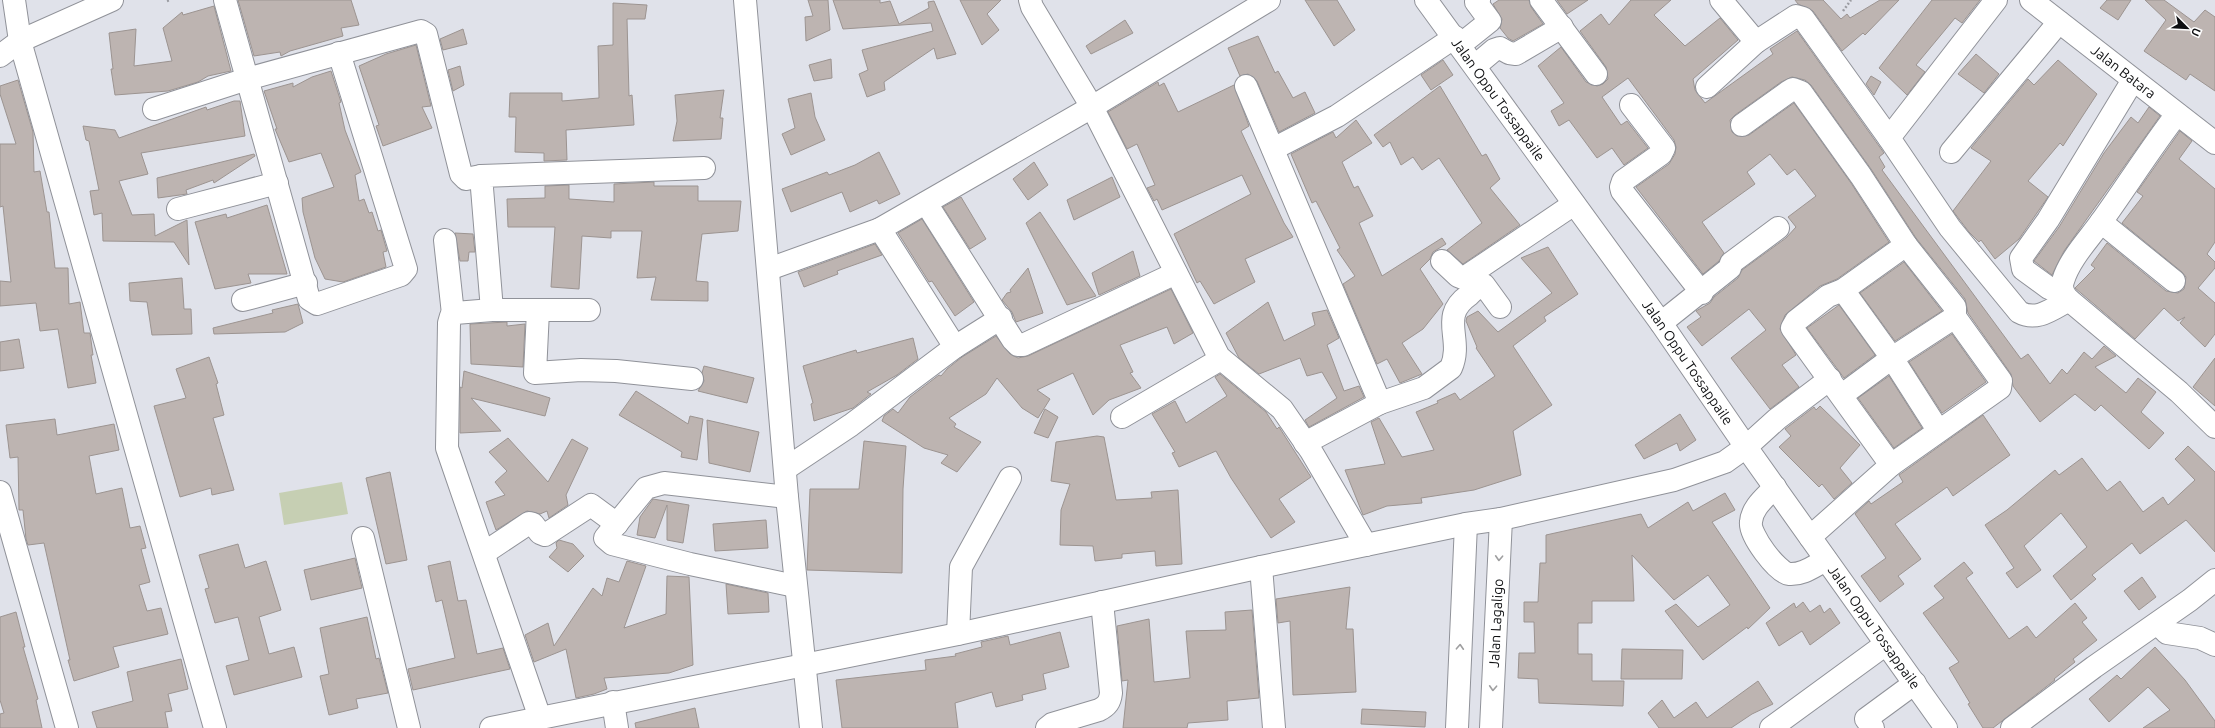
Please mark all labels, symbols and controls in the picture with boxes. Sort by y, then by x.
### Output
north arrow [2167,8,2207,48]
text: U [2189,26,2203,38]
street label: Jalan Oppu Tossappaile [1448,35,1548,164]
street label: Jalan Batara [2088,42,2159,102]
street label: Jalan Oppu Tossappaile [1639,297,1736,428]
one-way arrow [1495,555,1504,561]
street label: Jalan Oppu Tossappaile [1825,562,1924,692]
street label: Jalan Lagaligo [1486,578,1506,668]
one-way arrow [1456,644,1465,650]
one-way arrow [1489,685,1497,691]

